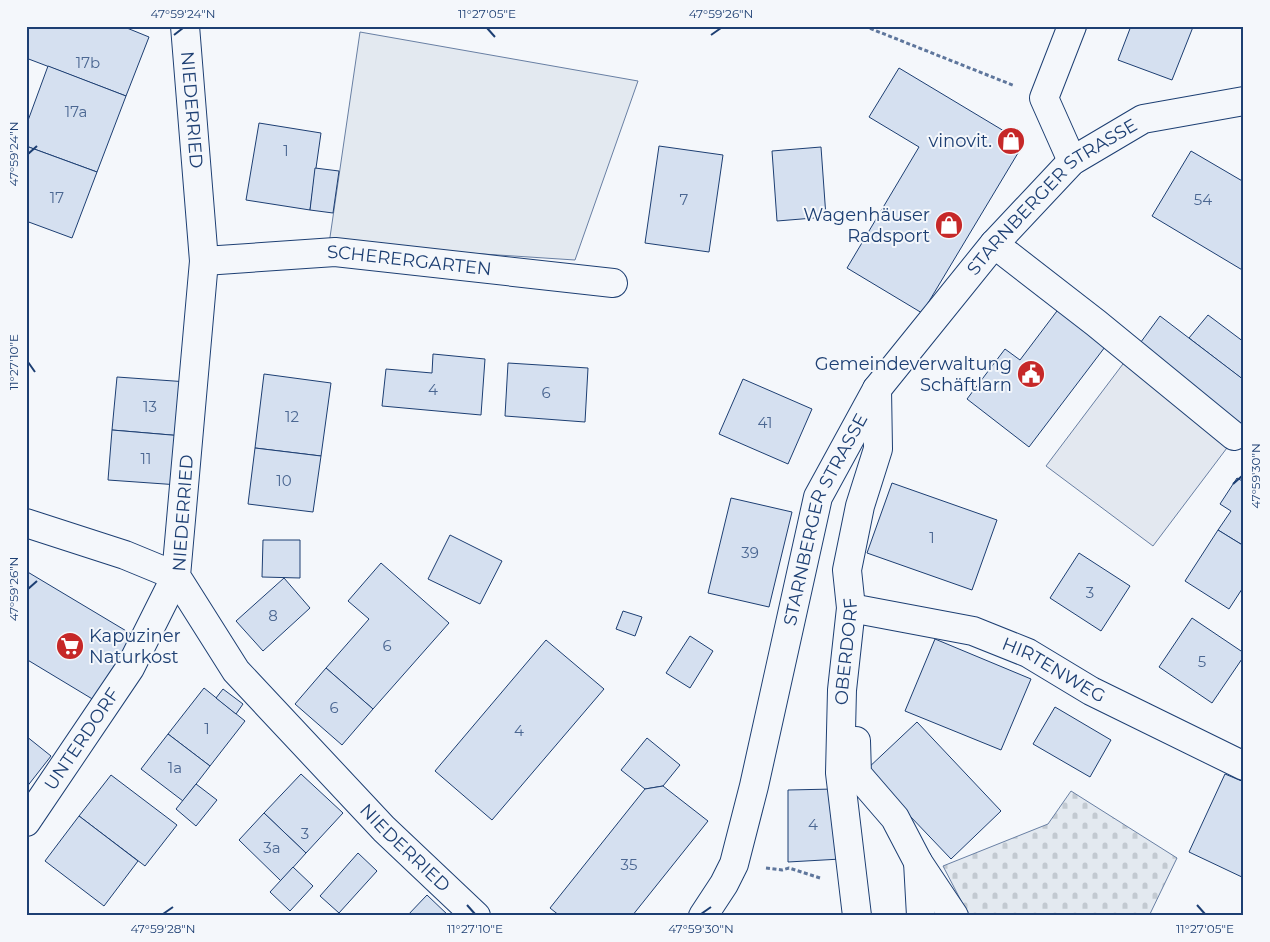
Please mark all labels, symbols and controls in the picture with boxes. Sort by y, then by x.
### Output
text: 47°59'24"N [151,6,215,21]
text: 11°27'05"E [458,6,516,21]
text: 47°59'26"N [689,6,753,21]
street label: NIEDERRIED [176,50,207,169]
house number: 17b [76,53,100,72]
house number: 17a [65,102,87,121]
street label: STARNBERGER STRASSE [962,114,1141,280]
text: 47°59'24"N [6,122,21,186]
shop icon: vinovit. [996,126,1026,156]
place label: vinovit. [928,130,992,152]
house number: 1 [283,141,289,160]
house number: 17 [50,188,64,207]
house number: 7 [680,190,689,209]
house number: 54 [1194,190,1212,209]
place label: Wagenhäuser Radsport [803,204,930,247]
shop icon: Wagenhäuser Radsport [934,210,964,240]
street label: SCHERERGARTEN [326,241,493,280]
text: 11°27'10"E [6,334,21,390]
place label: Gemeindeverwaltung Schäftlarn [815,353,1012,396]
public building icon: Gemeindeverwaltung Schäftlarn [1016,359,1046,389]
house number: 4 [428,380,438,399]
house number: 6 [541,383,551,402]
house number: 13 [143,397,157,416]
house number: 12 [285,407,299,426]
street label: STARNBERGER STRASSE [779,410,872,628]
house number: 41 [758,413,772,432]
text: 47°59'30"N [1248,443,1263,509]
house number: 11 [141,449,151,468]
street label: NIEDERRIED [168,454,198,572]
house number: 10 [276,471,292,490]
house number: 1 [929,528,935,547]
house number: 39 [741,543,759,562]
text: 47°59'26"N [6,557,21,621]
house number: 3 [1086,583,1094,602]
street label: OBERDORF [831,596,862,705]
house number: 8 [268,606,278,625]
place label: Kapuziner Naturkost [89,625,181,668]
supermarket icon: Kapuziner Naturkost [55,631,85,661]
street label: HIRTENWEG [999,633,1109,707]
house number: 6 [382,636,392,655]
house number: 5 [1198,652,1206,671]
street label: UNTERDORF [40,684,124,794]
house number: 6 [329,698,339,717]
house number: 1 [204,719,210,738]
house number: 4 [514,721,524,740]
house number: 1a [168,758,182,777]
street label: NIEDERRIED [355,799,455,897]
house number: 4 [808,815,818,834]
house number: 3 [301,824,309,843]
house number: 3a [263,838,281,857]
house number: 35 [621,855,637,874]
text: 47°59'28"N [130,921,196,936]
text: 11°27'10"E [447,921,503,936]
text: 47°59'30"N [668,921,734,936]
text: 11°27'05"E [1176,921,1234,936]

